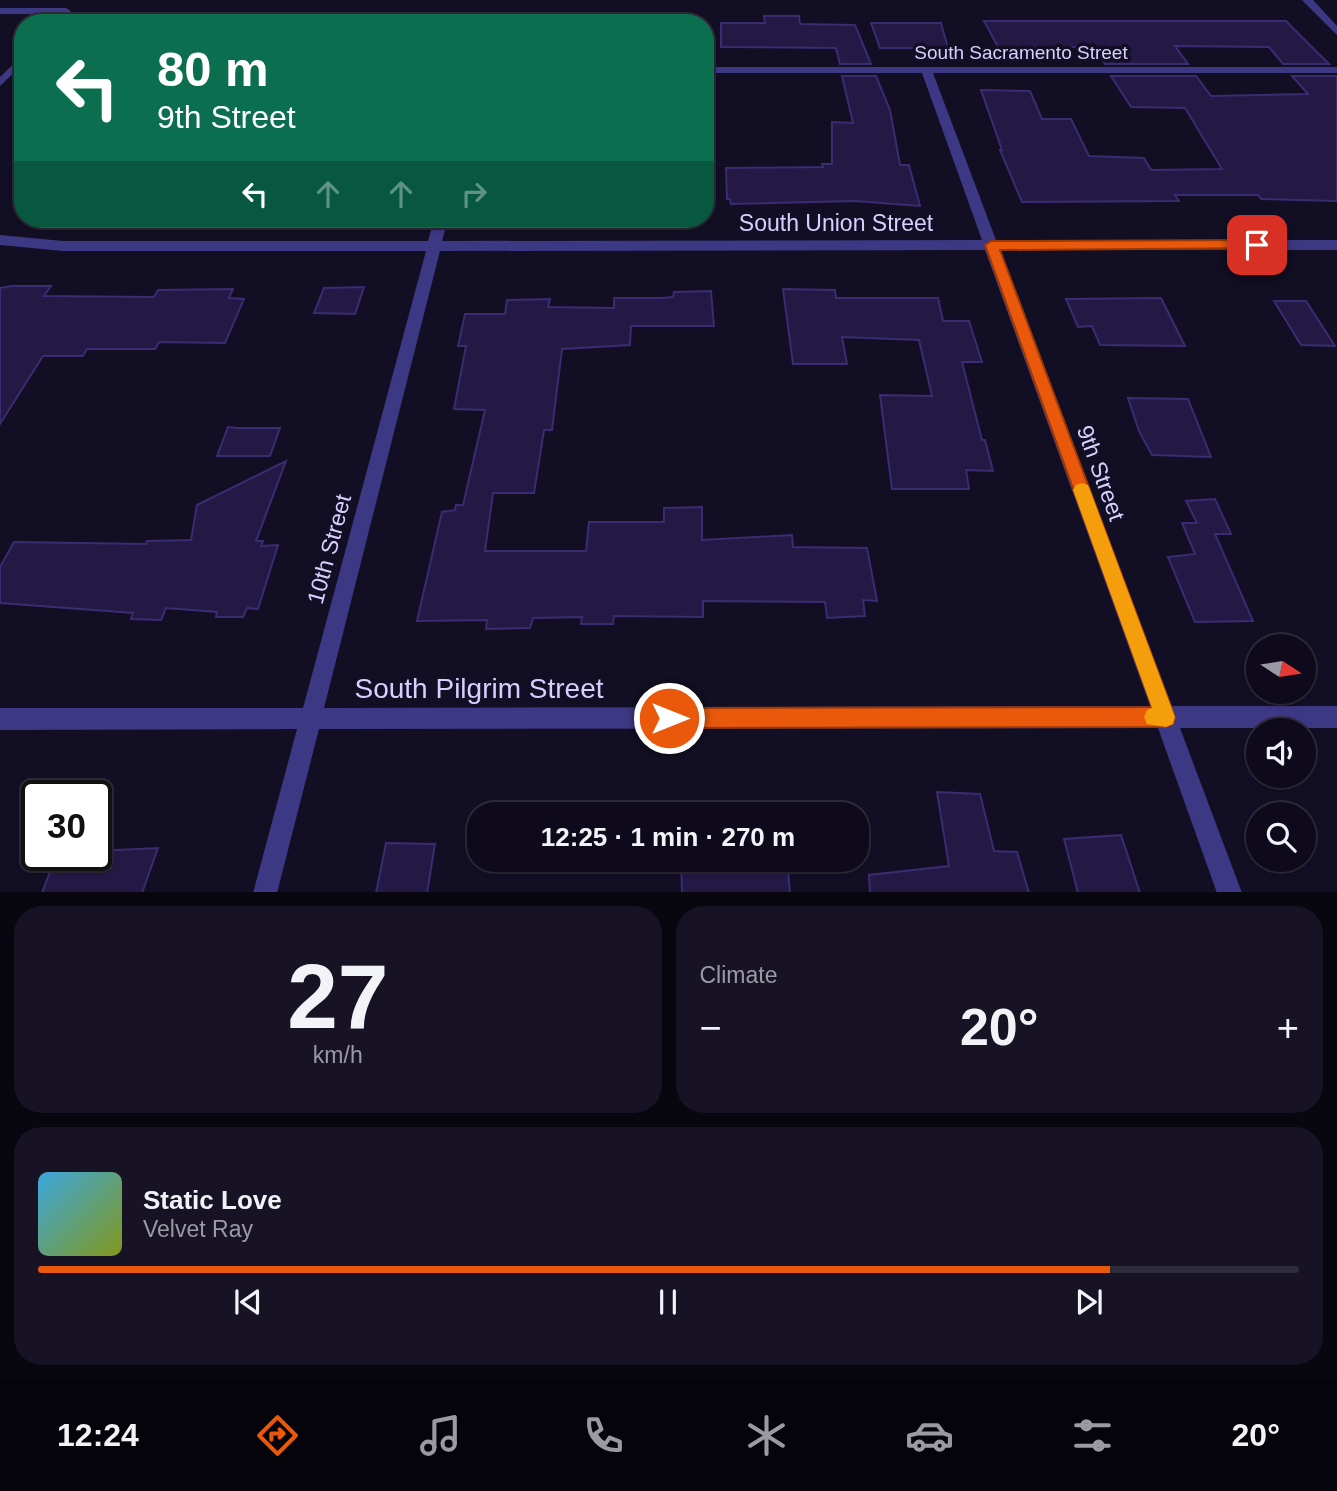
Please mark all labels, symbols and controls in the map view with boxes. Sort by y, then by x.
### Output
icon: left [42,42,133,133]
text: 80 m [157,42,269,96]
street label: South Sacramento Street [914,42,1128,63]
text: 9th Street [157,99,296,135]
icon: left [236,175,274,213]
icon: ahead [309,175,347,213]
icon: ahead [382,175,420,213]
icon: right [455,175,493,213]
street label: South Union Street [739,210,934,236]
pin [1227,215,1287,275]
icon: arrive [1238,226,1276,264]
street label: 9th Street [1072,422,1130,525]
street label: 10th Street [302,491,356,607]
north arrow [1246,634,1316,704]
map controls [1246,634,1316,872]
street label: South Pilgrim Street [355,673,604,704]
position arrow [632,681,706,755]
button: sound [1246,718,1316,788]
speed limit sign: 30 [21,780,112,871]
button: search [1246,802,1316,872]
text: 12:25 · 1 min · 270 m [541,822,795,852]
text: 27 [287,946,388,1047]
text: Climate [700,962,777,988]
text: 20° [960,998,1039,1056]
text: − [700,1007,722,1049]
text: + [1277,1007,1299,1049]
text: km/h [313,1042,363,1068]
text: Static Love [143,1185,282,1215]
text: Velvet Ray [143,1216,253,1242]
icon: previous [229,1283,267,1321]
icon: pause [649,1283,687,1321]
icon: next [1070,1283,1108,1321]
icon: directions [253,1411,302,1460]
icon: music [416,1411,465,1460]
icon: phone [579,1411,628,1460]
icon: climate [742,1411,791,1460]
icon: car [905,1411,954,1460]
icon: filters [1068,1411,1117,1460]
text: 12:24 [57,1417,139,1453]
text: 20° [1232,1417,1280,1453]

